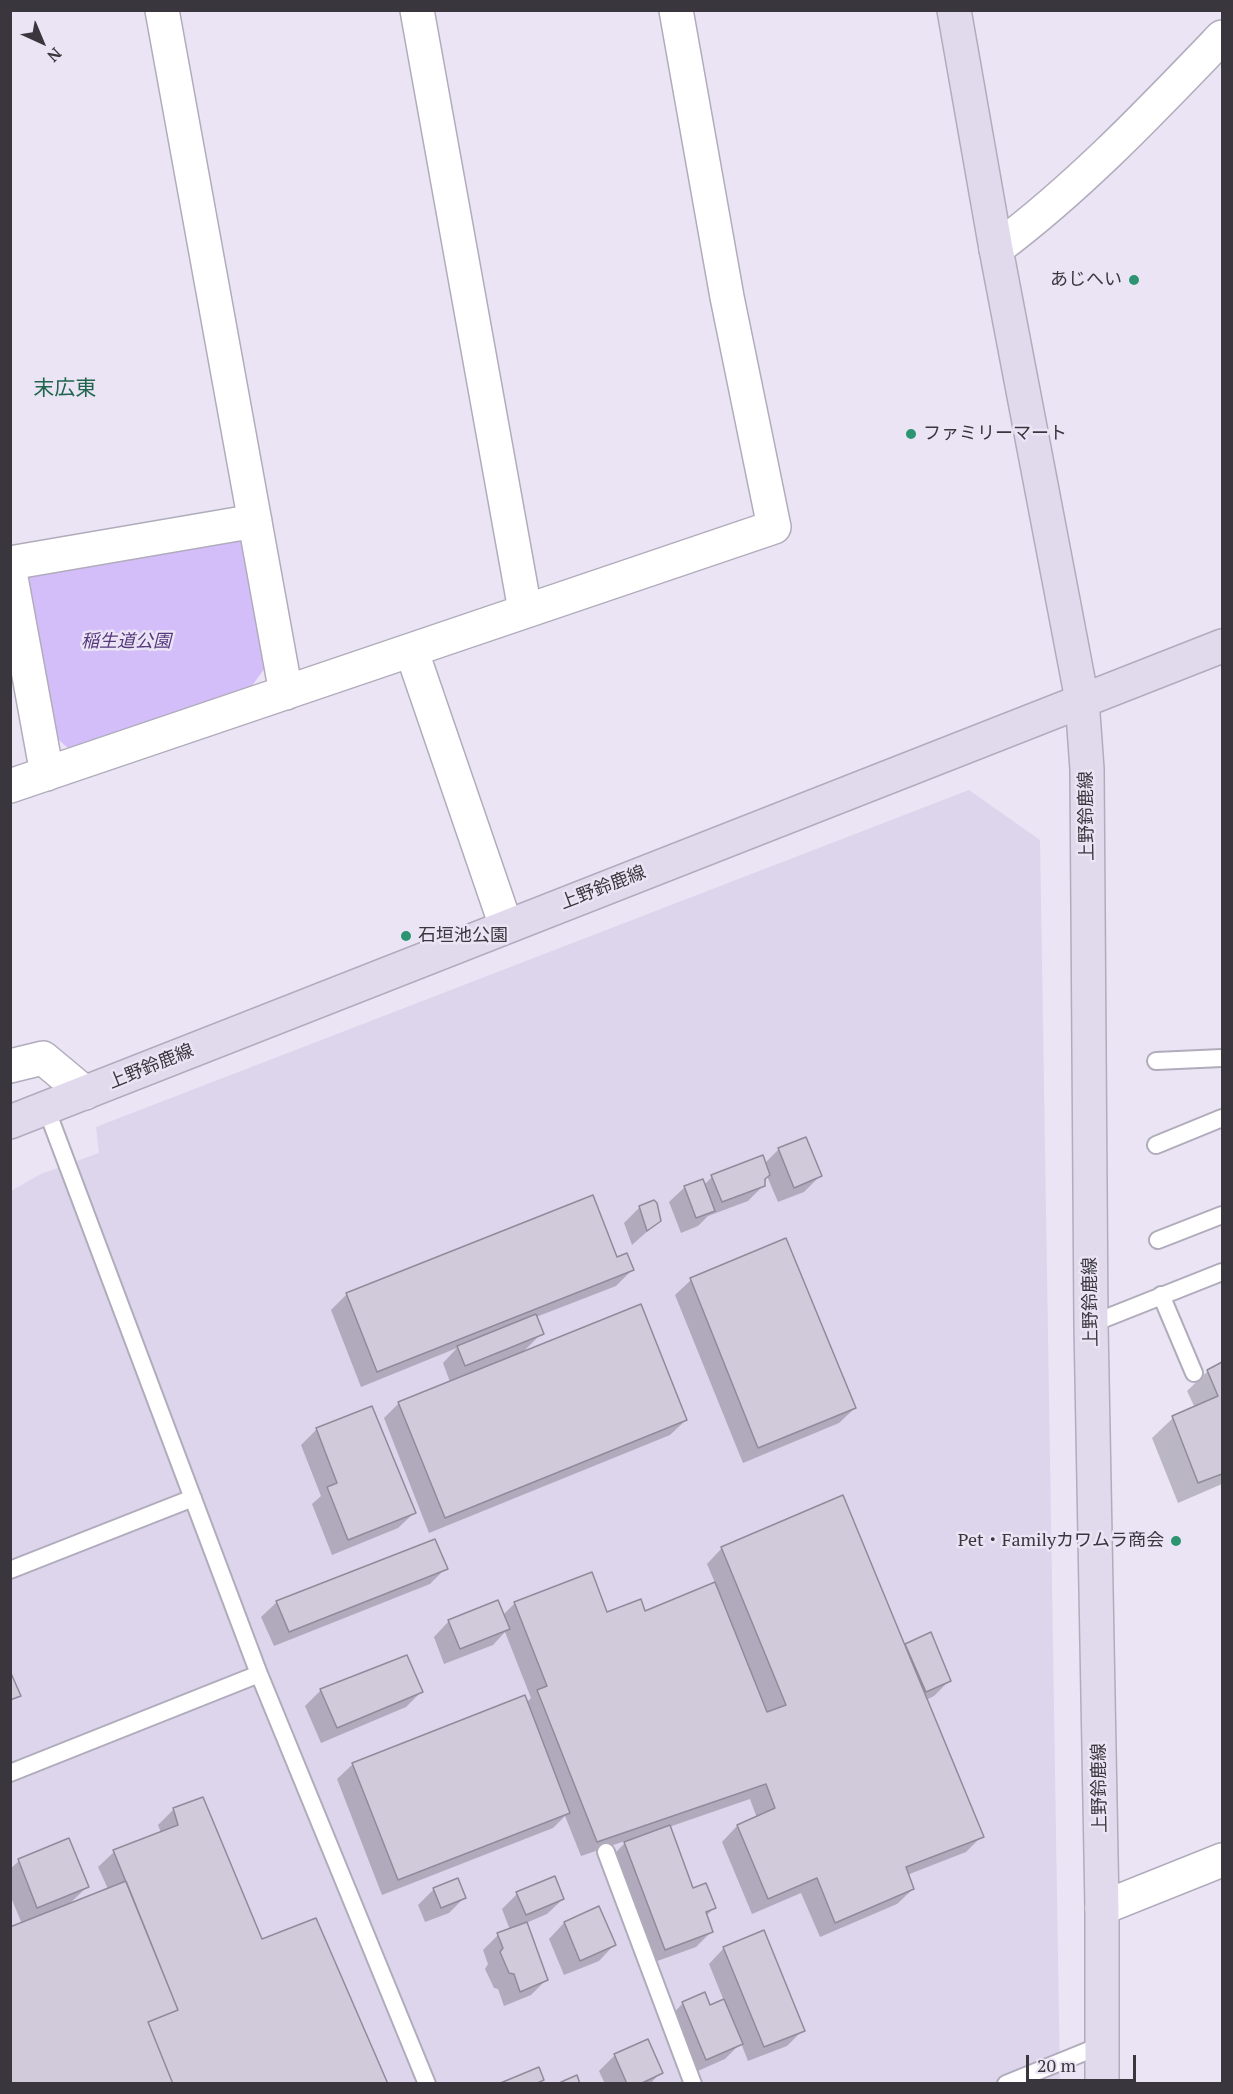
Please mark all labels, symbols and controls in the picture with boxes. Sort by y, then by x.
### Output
north arrow [12,12,72,72]
text: N [43,43,67,67]
place label: あじへい [1050,269,1122,291]
marker: あじへい [1127,273,1141,287]
district label: 末広東 [34,376,96,402]
place label: ファミリーマート [923,423,1067,445]
marker: ファミリーマート [904,427,918,441]
park label: 稲生道公園 [81,631,171,653]
street label: 上野鈴鹿線 [1075,771,1099,861]
street label: 上野鈴鹿線 [557,862,649,914]
place label: 石垣池公園 [418,925,508,947]
marker: 石垣池公園 [399,929,413,943]
street label: 上野鈴鹿線 [105,1040,197,1094]
street label: 上野鈴鹿線 [1079,1257,1103,1347]
place label: Pet・Familyカワムラ商会 [958,1530,1164,1552]
marker: Pet・Familyカワムラ商会 [1169,1534,1183,1548]
street label: 上野鈴鹿線 [1088,1743,1112,1833]
scale bar [1029,2043,1138,2081]
text: 20 m [1037,2053,1076,2077]

